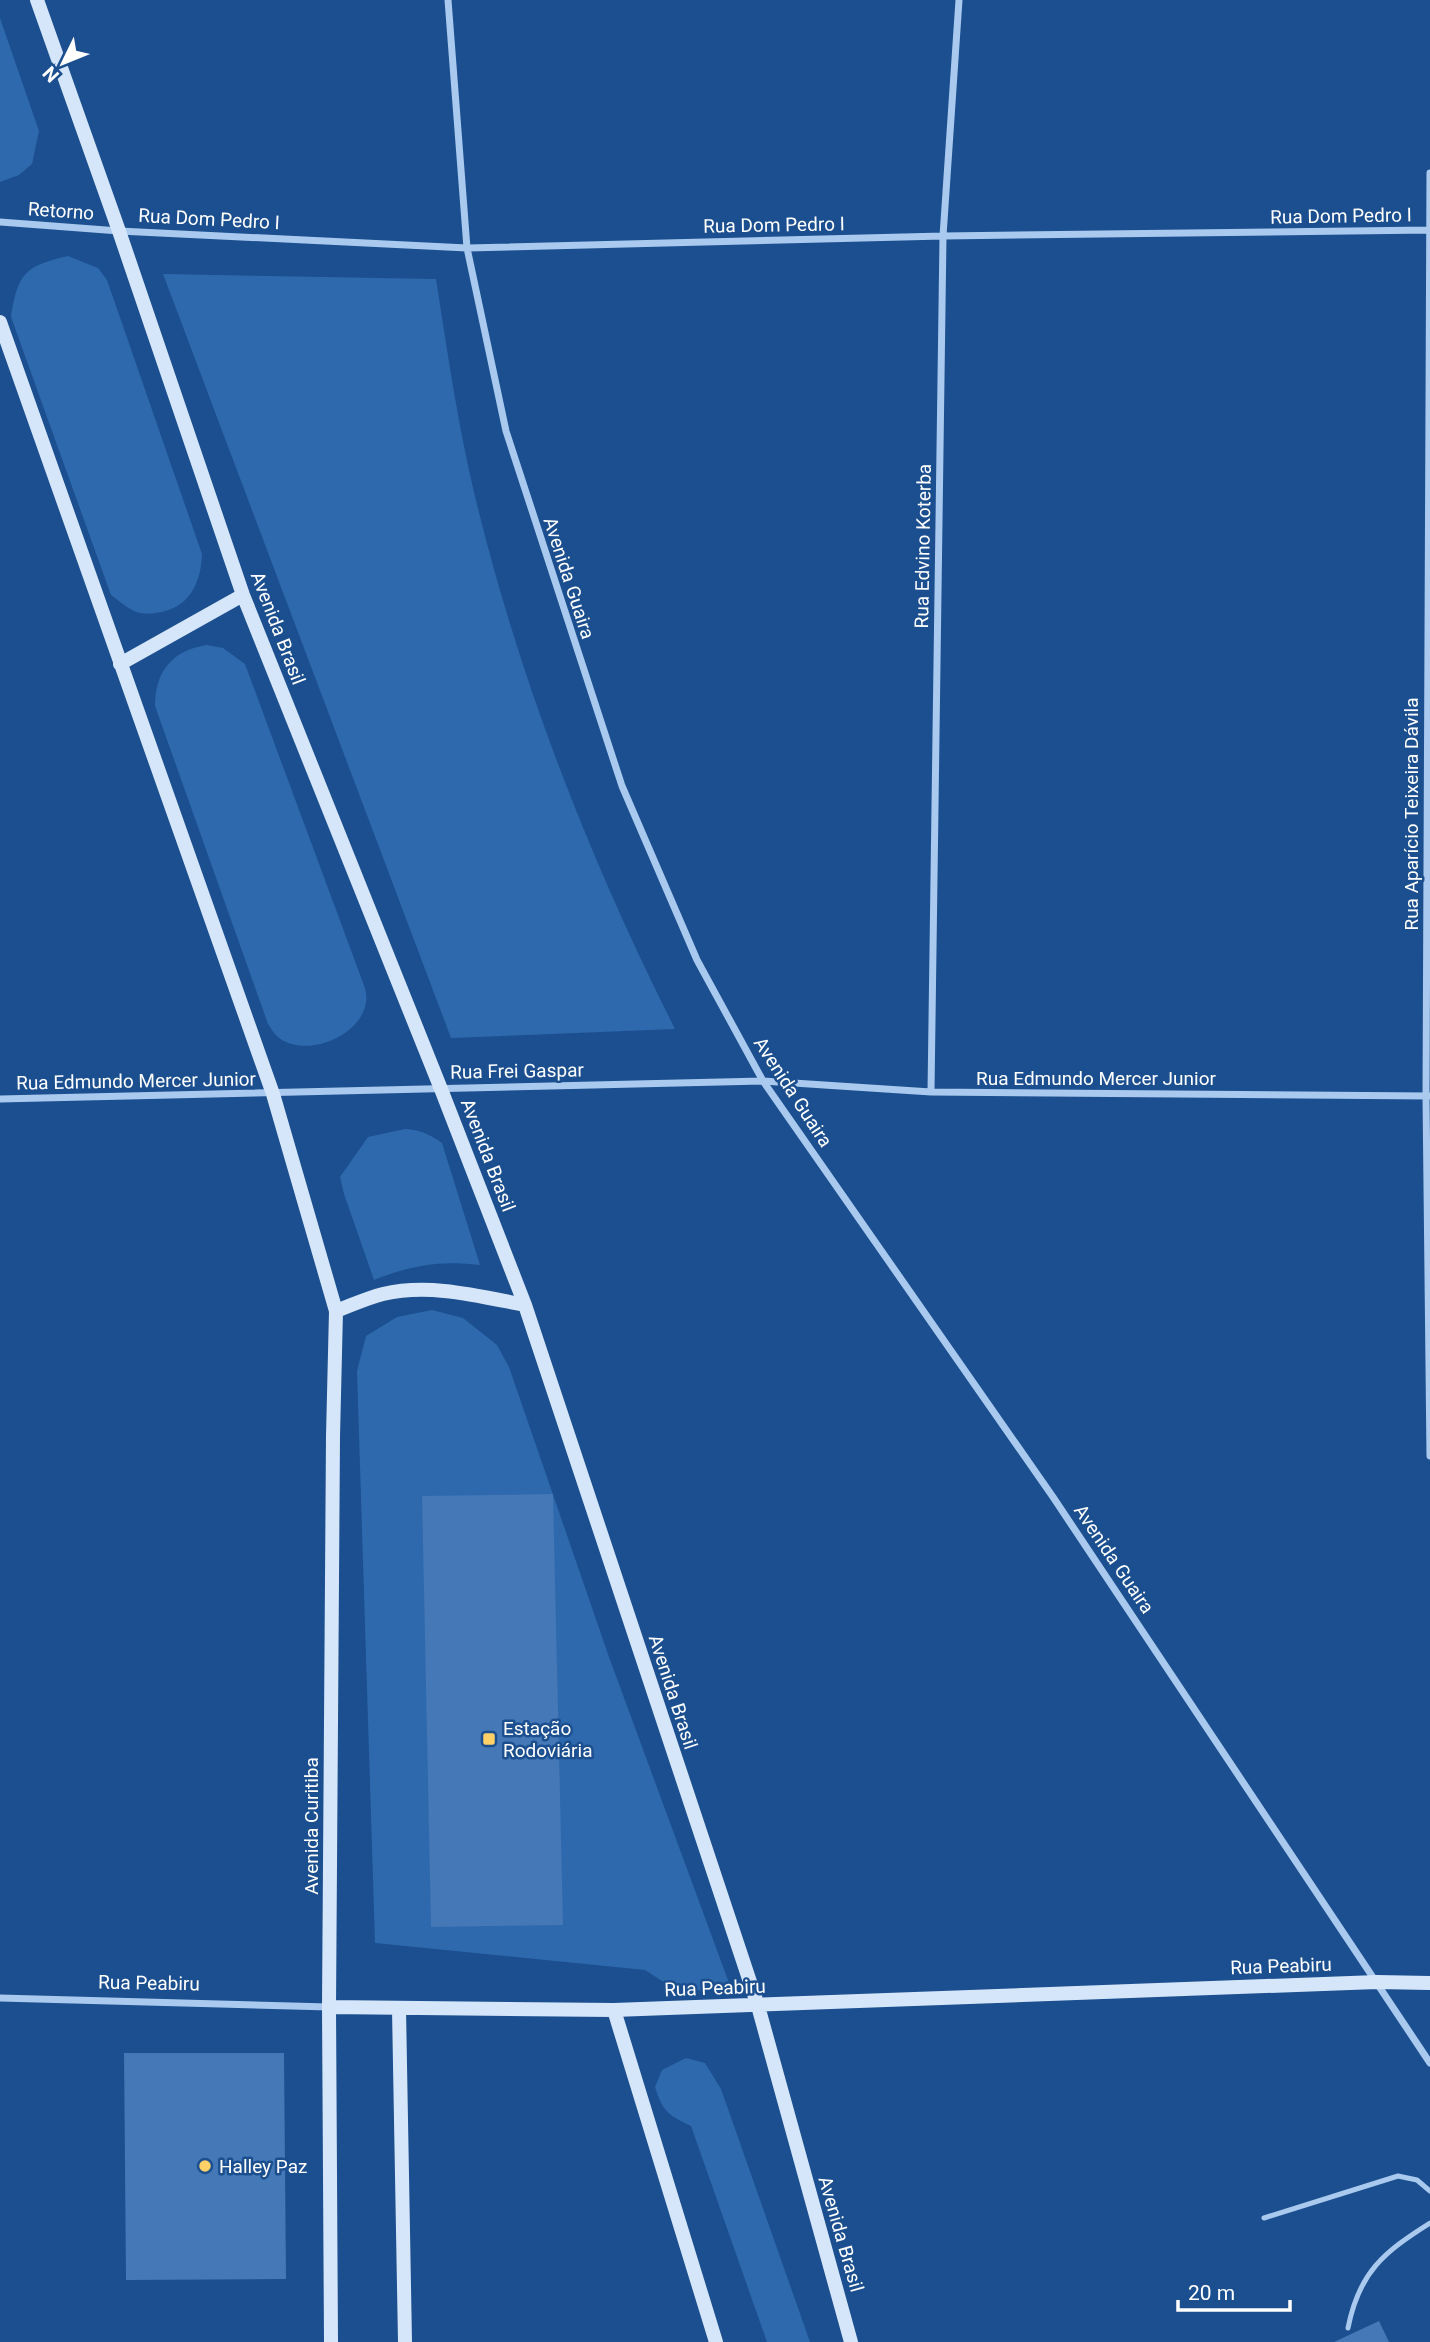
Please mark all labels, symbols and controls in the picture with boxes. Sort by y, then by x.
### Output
north arrow [28,28,98,98]
text: N [38,62,64,87]
street label: Retorno [27,197,95,225]
street label: Rua Dom Pedro I [1270,203,1412,229]
street label: Rua Dom Pedro I [138,204,280,234]
street label: Rua Dom Pedro I [703,212,845,238]
street label: Rua Edvino Koterba [910,463,936,629]
street label: Avenida Guaira [538,514,600,642]
street label: Avenida Brasil [246,568,310,688]
street label: Rua Aparício Teixeira Dávila [1400,697,1423,931]
street label: Avenida Guaira [749,1033,837,1151]
street label: Rua Frei Gaspar [450,1058,585,1084]
street label: Rua Edmundo Mercer Junior [16,1067,257,1095]
street label: Rua Edmundo Mercer Junior [976,1067,1217,1090]
street label: Avenida Brasil [456,1095,520,1215]
street label: Avenida Guaira [1069,1500,1159,1618]
street label: Avenida Brasil [644,1632,702,1752]
place label: Estação Rodoviária [503,1717,593,1762]
marker: Estação Rodoviária [481,1731,497,1747]
street label: Avenida Curitiba [300,1757,323,1895]
street label: Rua Peabiru [1230,1953,1332,1979]
street label: Rua Peabiru [98,1971,200,1995]
street label: Rua Peabiru [664,1975,766,2001]
place label: Halley Paz [219,2155,307,2178]
marker: Halley Paz [197,2158,213,2174]
street label: Avenida Brasil [814,2174,868,2294]
scale bar [1178,2268,1290,2312]
text: 20 m [1188,2281,1235,2305]

